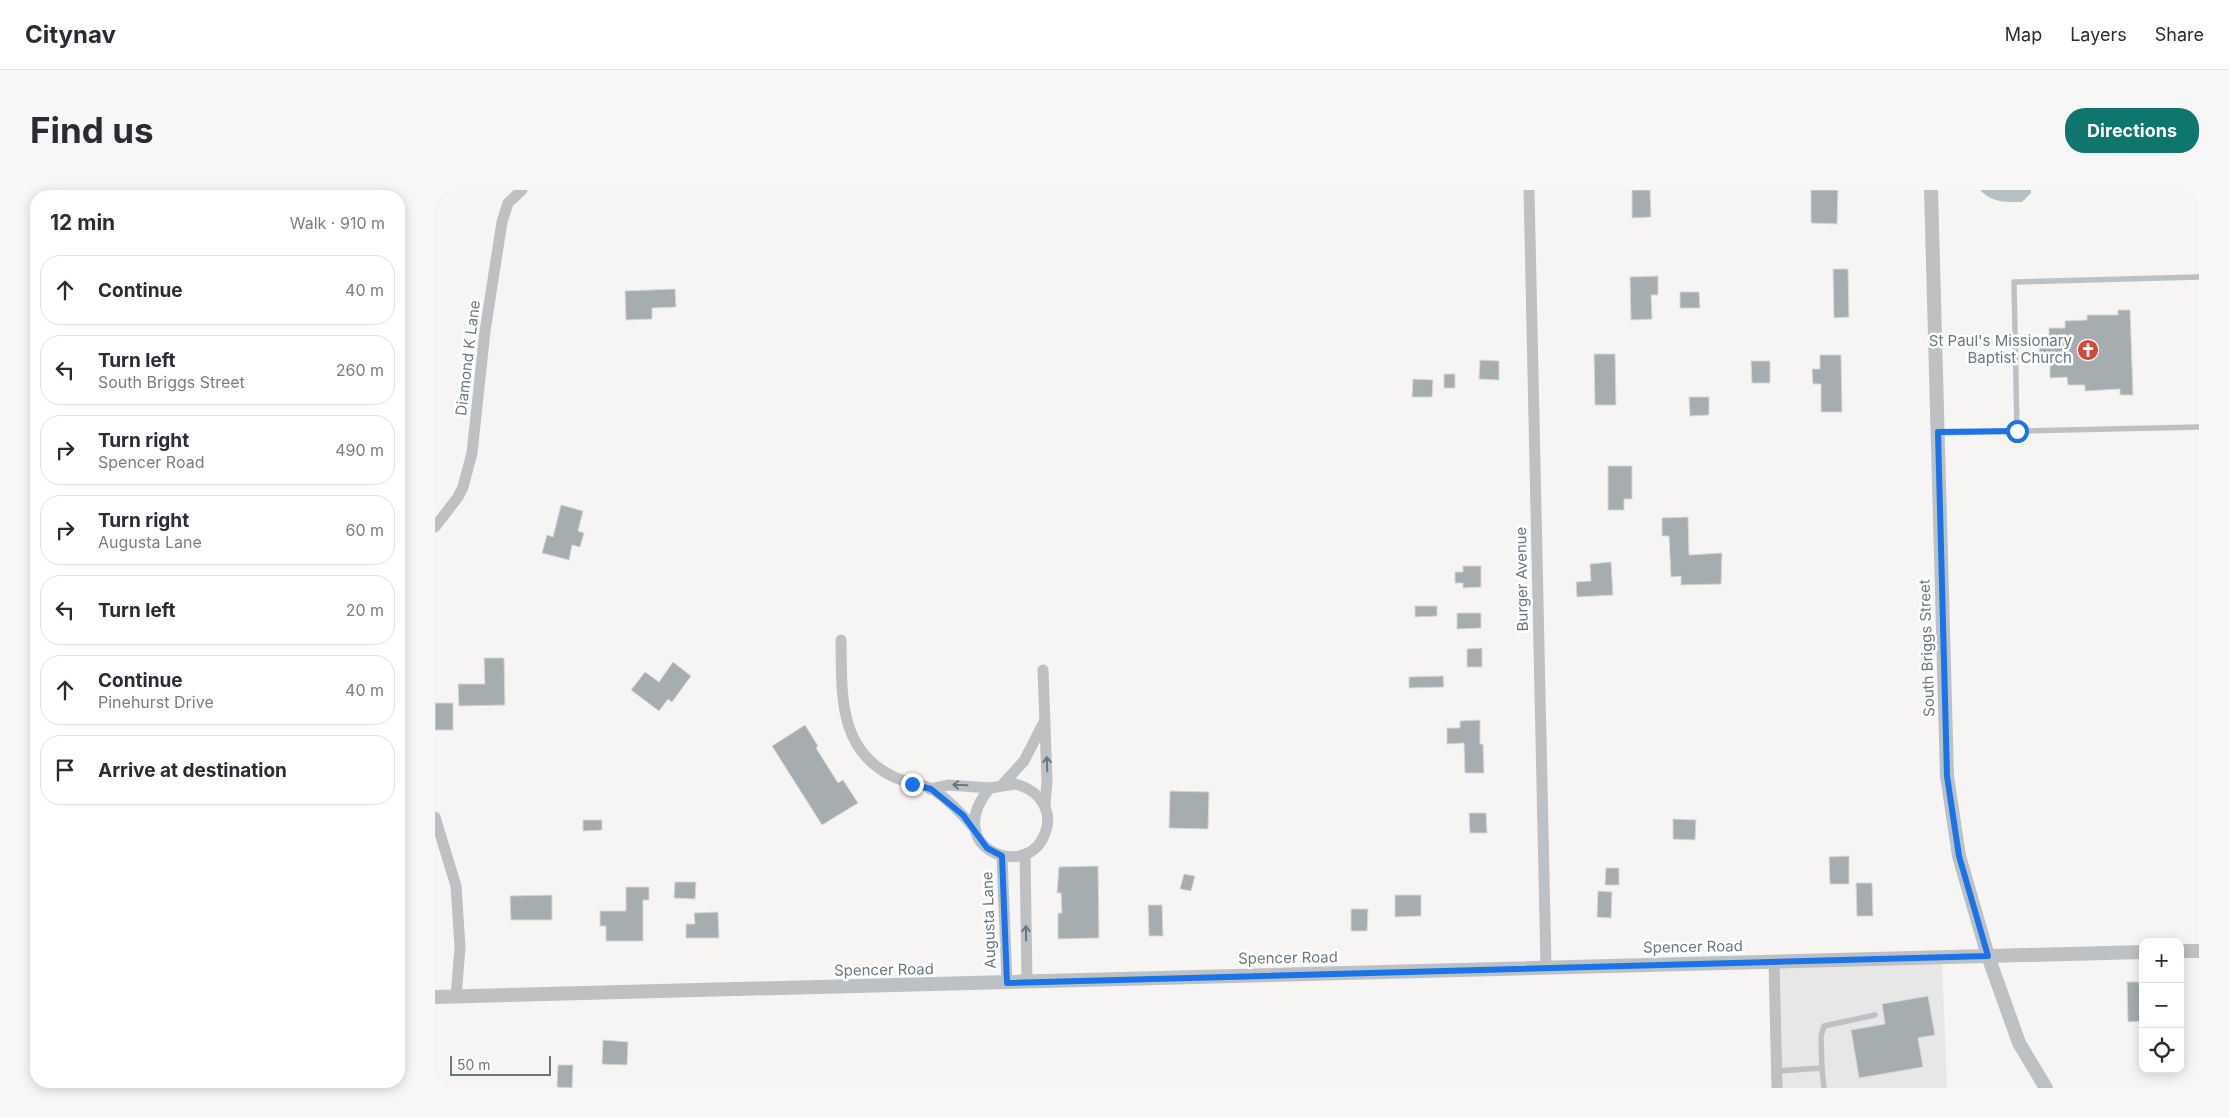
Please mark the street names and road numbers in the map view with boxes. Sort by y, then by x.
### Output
street label: Diamond K Lane [451,299,484,417]
street label: Burger Avenue [1511,527,1532,631]
street label: South Briggs Street [1915,579,1938,717]
street label: Augusta Lane [977,871,1000,969]
street label: Spencer Road [1643,936,1743,957]
street label: Spencer Road [1238,947,1338,968]
street label: Spencer Road [834,959,934,980]

